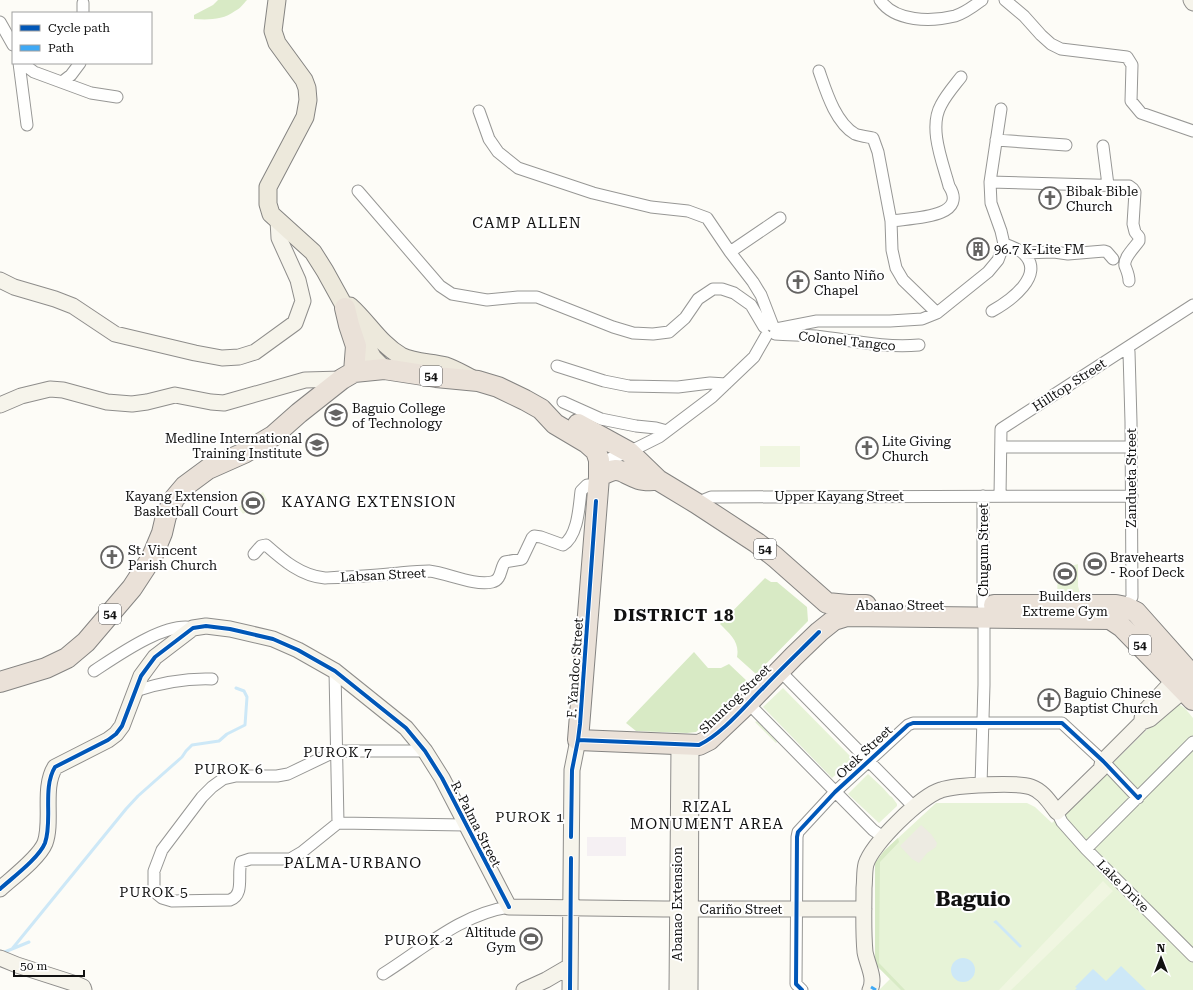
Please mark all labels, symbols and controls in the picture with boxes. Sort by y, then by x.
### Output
legend [12,12,152,64]
text: Cycle path [48,21,110,35]
text: Path [48,41,74,55]
place label: Bibak Bible Church [1066,184,1138,214]
church icon: Bibak Bible Church [1037,185,1063,211]
district label: CAMP ALLEN [472,214,582,232]
building icon: 96.7 K-Lite FM [965,236,991,262]
place label: 96.7 K-Lite FM [994,242,1084,257]
place label: Santo Niño Chapel [814,268,885,298]
church icon: Santo Niño Chapel [785,269,811,295]
street label: Colonel Tangco [798,328,896,354]
street label: Hilltop Street [1029,356,1109,414]
road number: 54 [420,366,442,386]
place label: Baguio College of Technology [352,401,445,431]
school or university icon: Baguio College of Technology [323,402,349,428]
street label: Zandueta Street [1124,428,1139,528]
place label: Medline International Training Institute [165,431,302,461]
school or university icon: Medline International Training Institute [304,432,330,458]
place label: Lite Giving Church [882,434,952,464]
church icon: Lite Giving Church [854,435,880,461]
place label: Kayang Extension Basketball Court [125,489,239,519]
street label: Upper Kayang Street [774,489,904,504]
sports icon: Kayang Extension Basketball Court [240,490,266,516]
district label: KAYANG EXTENSION [281,493,457,511]
street label: Chugum Street [976,503,991,597]
road number: 54 [754,539,776,559]
place label: St. Vincent Parish Church [128,543,218,573]
church icon: St. Vincent Parish Church [99,544,125,570]
place label: Bravehearts - Roof Deck [1110,550,1185,580]
sports icon: Bravehearts - Roof Deck [1082,551,1108,577]
sports icon: Builders Extreme Gym [1052,561,1078,587]
street label: Labsan Street [340,565,426,585]
place label: Builders Extreme Gym [1022,589,1108,619]
street label: Abanao Street [856,598,944,613]
road number: 54 [99,604,121,624]
district label: DISTRICT 18 [613,605,735,625]
street label: F. Yandoc Street [564,617,586,719]
road number: 54 [1129,635,1151,655]
street label: Shuntog Street [696,661,774,737]
place label: Baguio Chinese Baptist Church [1064,686,1161,716]
church icon: Baguio Chinese Baptist Church [1036,687,1062,713]
street label: Otek Street [833,722,895,782]
district label: PUROK 7 [303,744,373,760]
district label: PUROK 6 [194,761,264,777]
street label: R. Palma Street [448,779,504,870]
district label: RIZAL MONUMENT AREA [630,798,784,833]
district label: PUROK 1 [495,809,565,825]
street label: Abanao Extension [670,846,685,961]
district label: PALMA-URBANO [284,854,422,872]
street label: Lake Drive [1094,857,1152,915]
district label: PUROK 5 [119,884,189,900]
district label: Baguio [936,887,1010,911]
street label: Cariño Street [700,902,783,917]
place label: Altitude Gym [465,925,516,955]
sports icon: Altitude Gym [518,926,544,952]
district label: PUROK 2 [384,932,454,948]
north arrow [1141,938,1181,978]
text: N [1157,942,1166,955]
scale bar [14,952,84,978]
text: 50 m [20,959,47,973]

